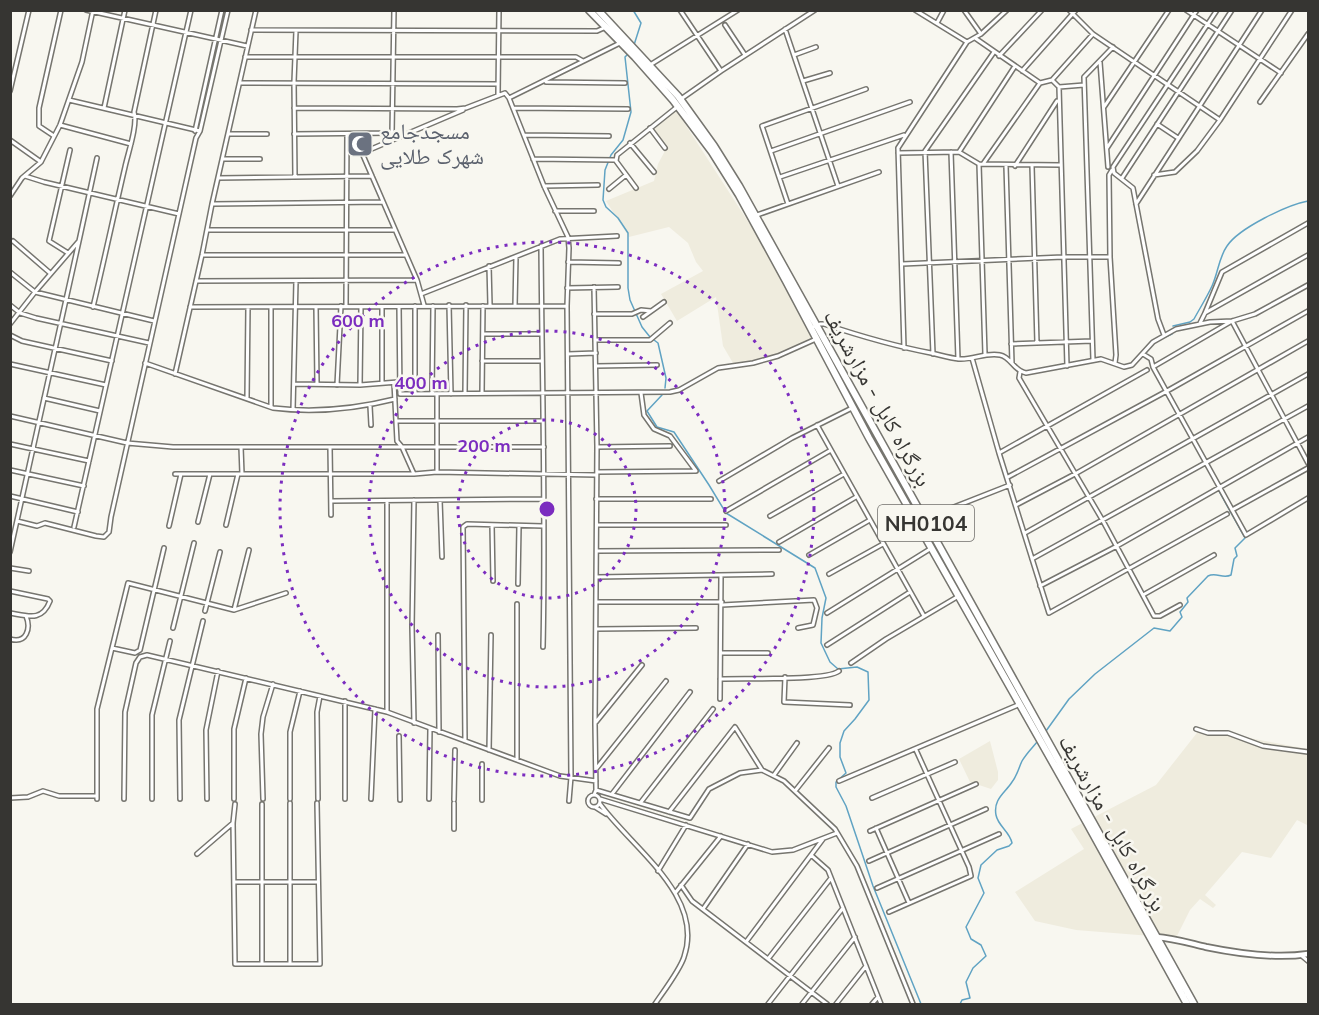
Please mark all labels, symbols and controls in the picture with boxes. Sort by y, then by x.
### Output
place label: مسجدجامع شهرک طلایی [380,117,484,170]
mosque icon: مسجدجامع شهرک طلایی [345,129,375,159]
street label: بزرگراه کابل - مزارشریف [818,305,938,491]
text: 600 m [331,309,385,332]
text: 400 m [394,371,448,394]
text: 200 m [457,434,511,457]
centre of rings [537,499,557,519]
road number: NH0104 [878,505,974,541]
street label: بزرگراه کابل - مزارشریف [1053,730,1173,916]

